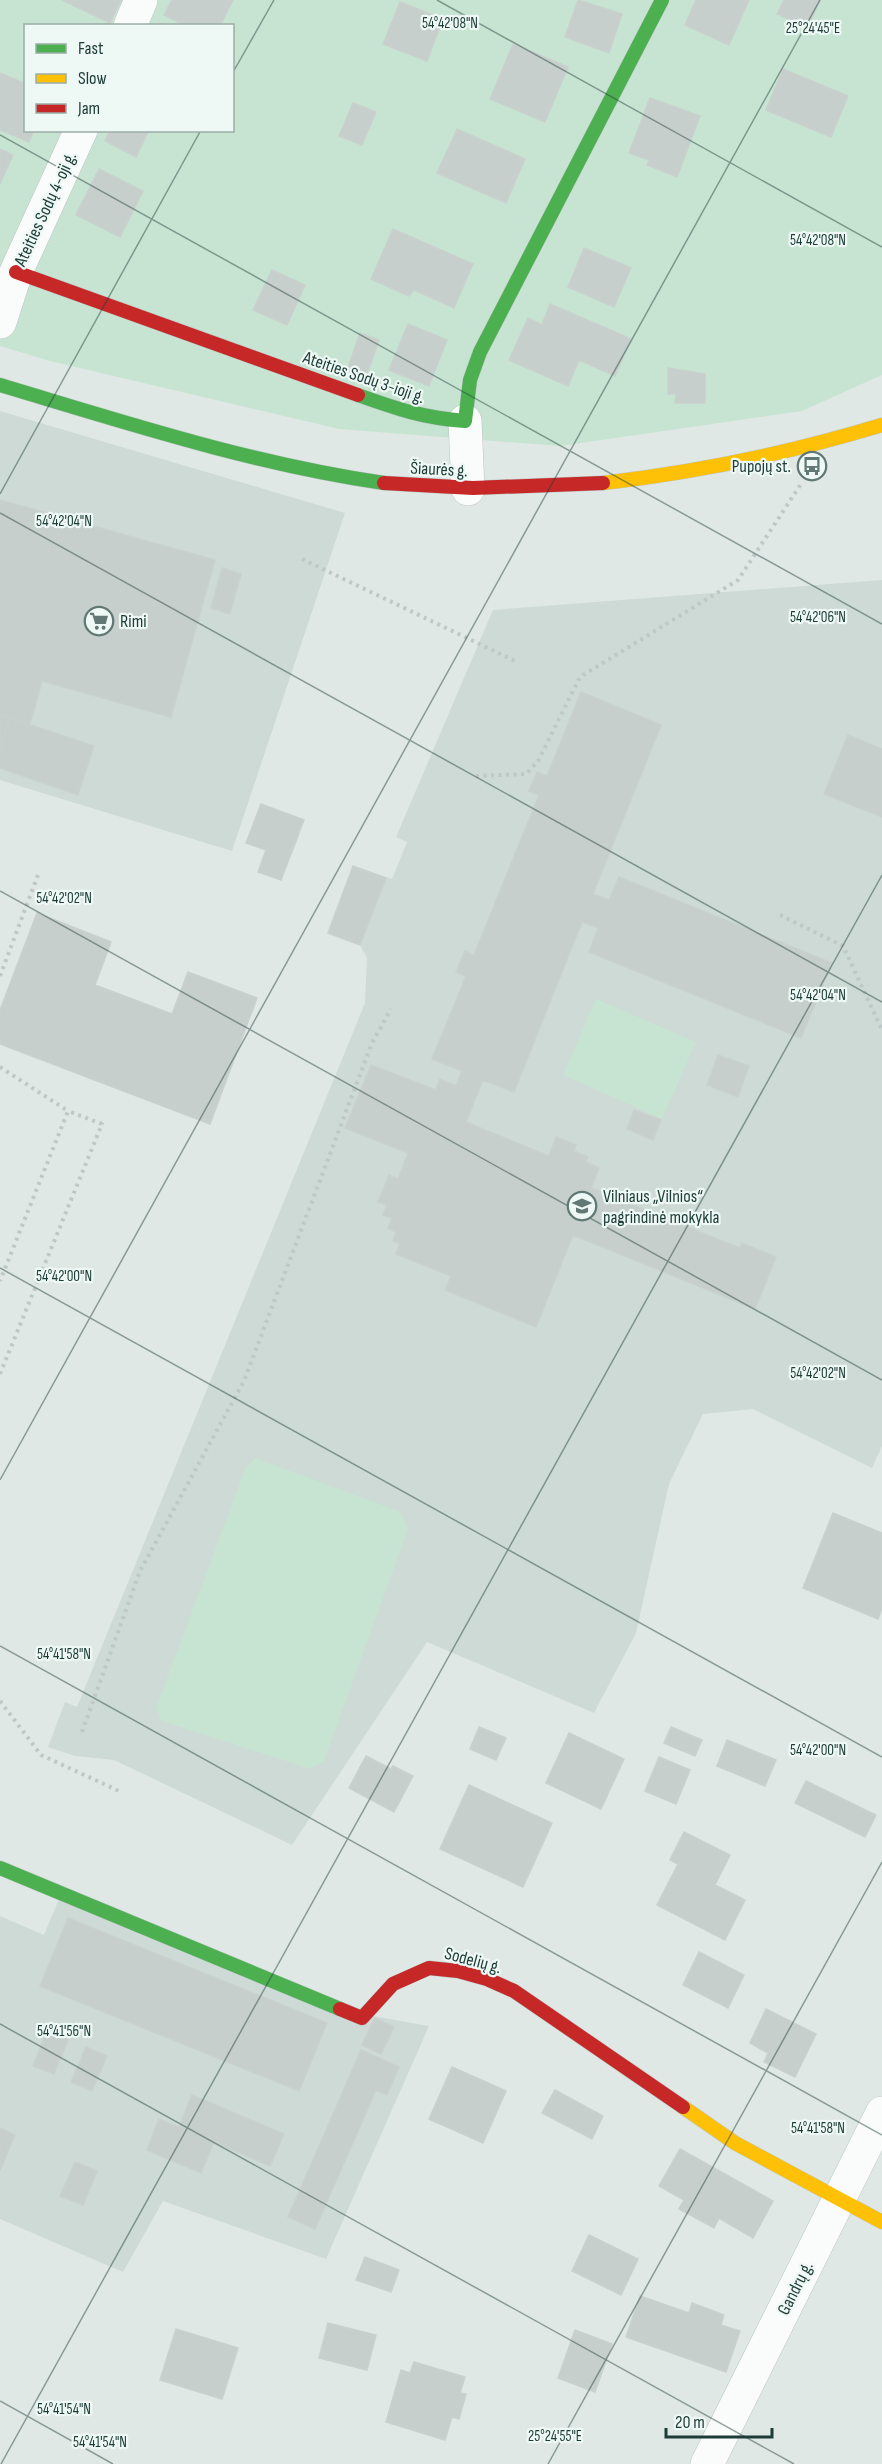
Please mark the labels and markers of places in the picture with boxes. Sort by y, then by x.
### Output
bus stop icon: Pupojų st. [796,450,828,482]
place label: Pupojų st. [732,456,791,477]
supermarket icon: Rimi [83,605,115,637]
place label: Rimi [120,611,147,632]
place label: Vilniaus „Vilnios“ pagrindinė mokykla [603,1186,719,1228]
school or university icon: Vilniaus „Vilnios“ pagrindinė mokykla [566,1190,598,1222]

